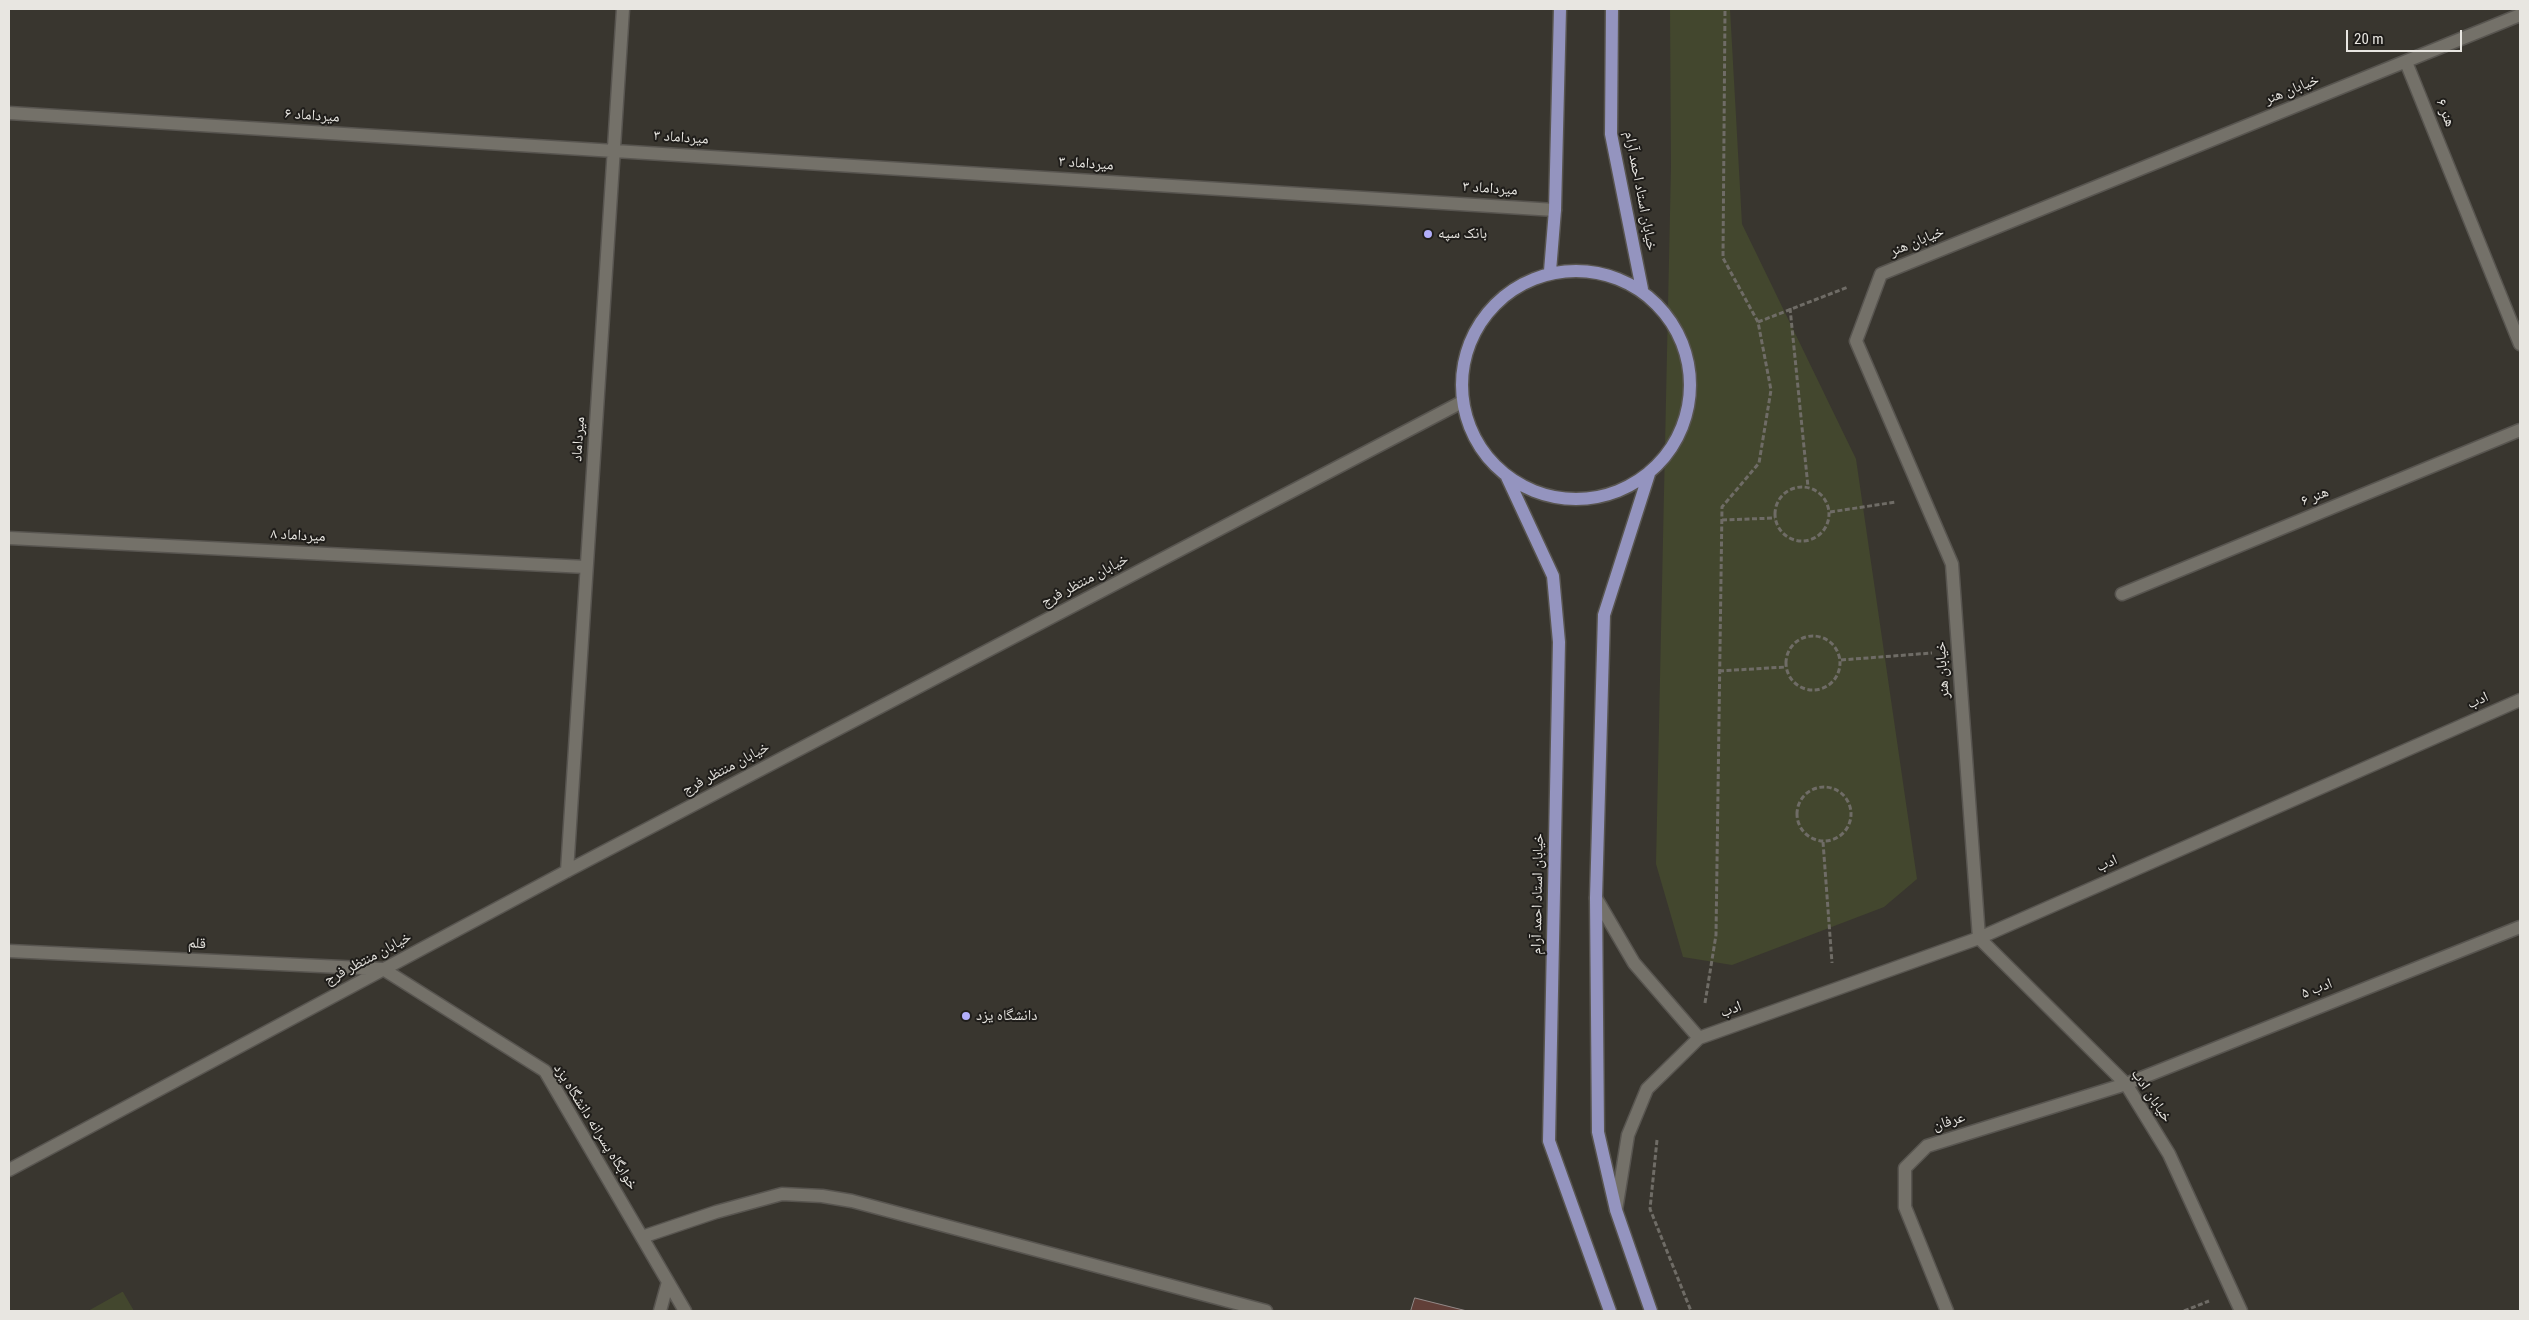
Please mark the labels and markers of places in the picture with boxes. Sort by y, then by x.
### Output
place label: بانک سپه [1438,225,1487,243]
marker: بانک سپه [1422,228,1434,240]
place label: دانشگاه یزد [976,1007,1038,1025]
marker: دانشگاه یزد [960,1010,972,1022]

